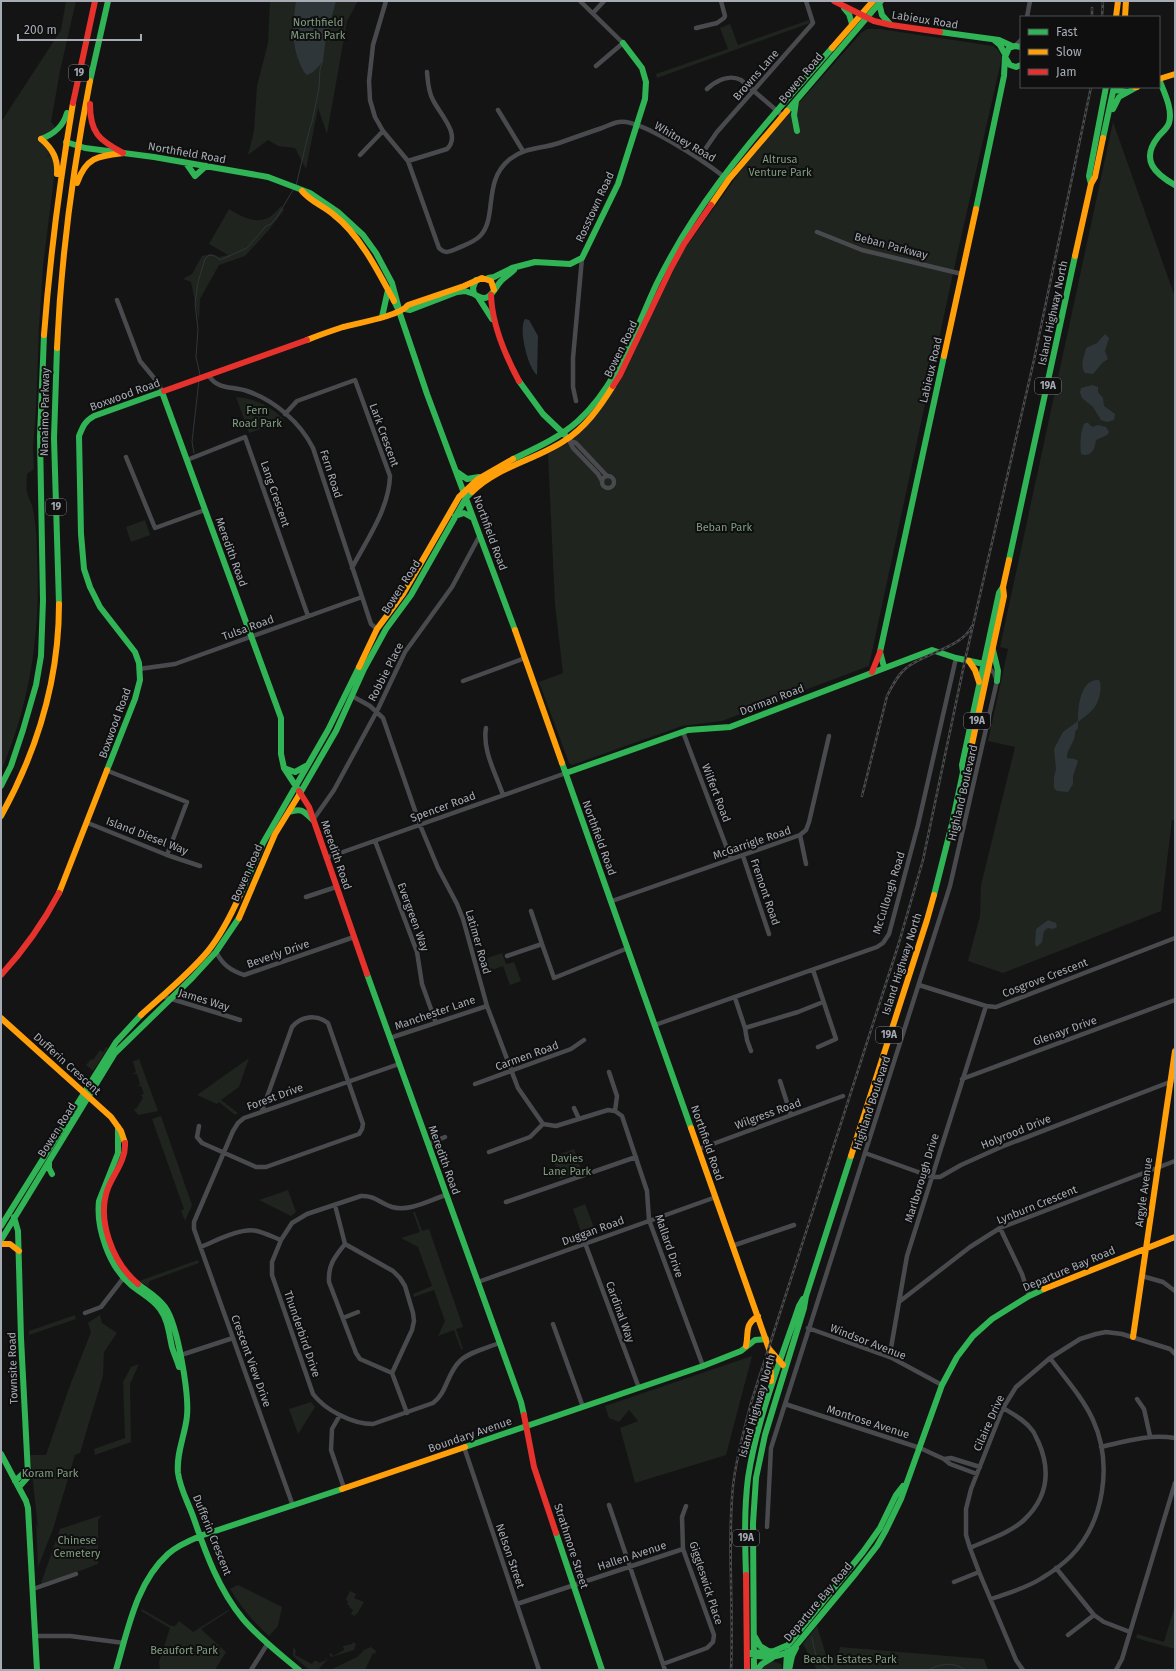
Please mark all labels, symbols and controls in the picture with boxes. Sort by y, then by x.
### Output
street label: Labieux Road [891,8,959,32]
scale bar [18,16,141,42]
park label: Northfield Marsh Park [291,16,346,42]
legend [1020,16,1160,88]
text: 200 m [24,23,57,37]
text: Fast [1056,25,1078,39]
text: Slow [1056,45,1082,59]
street label: Browns Lane [730,47,782,103]
street label: Bowen Road [776,50,826,106]
road number: 19 [69,65,89,81]
text: Jam [1056,65,1076,79]
street label: Whitney Road [652,119,718,165]
street label: Northfield Road [147,140,227,166]
park label: Altrusa Venture Park [748,153,812,179]
street label: Rosstown Road [573,170,617,244]
street label: Beban Parkway [853,230,930,262]
street label: Island Highway North [1036,259,1070,367]
street label: Bowen Road [602,318,640,380]
street label: Labieux Road [917,336,945,404]
street label: Nanaimo Parkway [38,367,52,456]
street label: Boxwood Road [88,376,162,414]
road number: 19A [1035,378,1061,394]
street label: Lark Crescent [366,401,402,469]
park label: Fern Road Park [232,404,282,430]
street label: Fern Road [317,448,345,500]
street label: Lang Crescent [258,459,292,529]
street label: Northfield Road [470,494,510,572]
road number: 19 [46,499,66,515]
street label: Meredith Road [212,516,250,588]
park label: Beban Park [696,521,752,534]
street label: Bowen Road [379,558,423,616]
street label: Tulsa Road [220,613,276,643]
street label: Robbie Place [366,640,406,704]
street label: Dorman Road [738,682,806,718]
street label: Boxwood Road [96,686,134,760]
road number: 19A [964,713,990,729]
street label: Highland Boulevard [946,744,980,842]
street label: Wilfert Road [699,762,733,824]
street label: Spencer Road [409,789,477,825]
street label: Northfield Road [579,799,619,877]
street label: Island Diesel Way [104,814,190,858]
street label: Meredith Road [318,818,354,892]
street label: McGarrigle Road [711,824,793,862]
street label: Bowen Road [229,842,265,904]
street label: McCullough Road [870,850,908,936]
street label: Fremont Road [748,857,782,927]
street label: Evergreen Way [395,881,432,954]
street label: Latimer Road [463,908,493,976]
street label: Island Highway North [879,911,925,1017]
street label: Beverly Drive [245,937,311,971]
street label: Cosgrove Crescent [1001,956,1089,1000]
street label: James Way [177,986,232,1014]
street label: Manchester Lane [393,993,477,1033]
street label: Glenayr Drive [1031,1013,1099,1049]
road number: 19A [876,1027,902,1043]
street label: Dufferin Crescent [31,1030,103,1098]
street label: Carmen Road [494,1039,560,1073]
street label: Highland Boulevard [851,1054,893,1152]
street label: Forest Drive [245,1081,305,1113]
street label: Wilgress Road [733,1096,803,1132]
street label: Bowen Road [35,1100,79,1160]
street label: Northfield Road [688,1104,726,1182]
street label: Holyrood Drive [979,1112,1053,1152]
street label: Meredith Road [425,1124,463,1196]
street label: Marlborough Drive [902,1132,942,1224]
park label: Davies Lane Park [543,1152,592,1178]
street label: Argyle Avenue [1133,1156,1155,1228]
street label: Lynburn Crescent [995,1183,1079,1227]
street label: Mallard Drive [652,1213,686,1279]
street label: Duggan Road [560,1214,626,1248]
street label: Departure Bay Road [1021,1244,1117,1294]
street label: Cardinal Way [603,1280,637,1345]
street label: Thunderbird Drive [281,1289,323,1379]
street label: Crescent View Drive [228,1313,274,1409]
street label: Windsor Avenue [828,1322,908,1362]
street label: Townsite Road [5,1332,21,1404]
street label: Island Highway North [736,1353,778,1459]
street label: Cilaire Drive [971,1393,1007,1453]
street label: Montrose Avenue [825,1402,911,1442]
street label: Boundary Avenue [426,1415,514,1455]
park label: Koram Park [22,1467,79,1480]
street label: Dufferin Crescent [190,1493,234,1577]
street label: Strathmore Street [551,1502,591,1590]
street label: Nelson Street [493,1522,527,1590]
road number: 19A [733,1530,759,1546]
park label: Chinese Cemetery [54,1534,101,1560]
street label: Hallen Avenue [596,1539,668,1573]
street label: Giggleswick Place [686,1540,726,1626]
street label: Departure Bay Road [781,1560,855,1644]
park label: Beaufort Park [150,1644,218,1657]
park label: Beach Estates Park [803,1653,897,1666]

